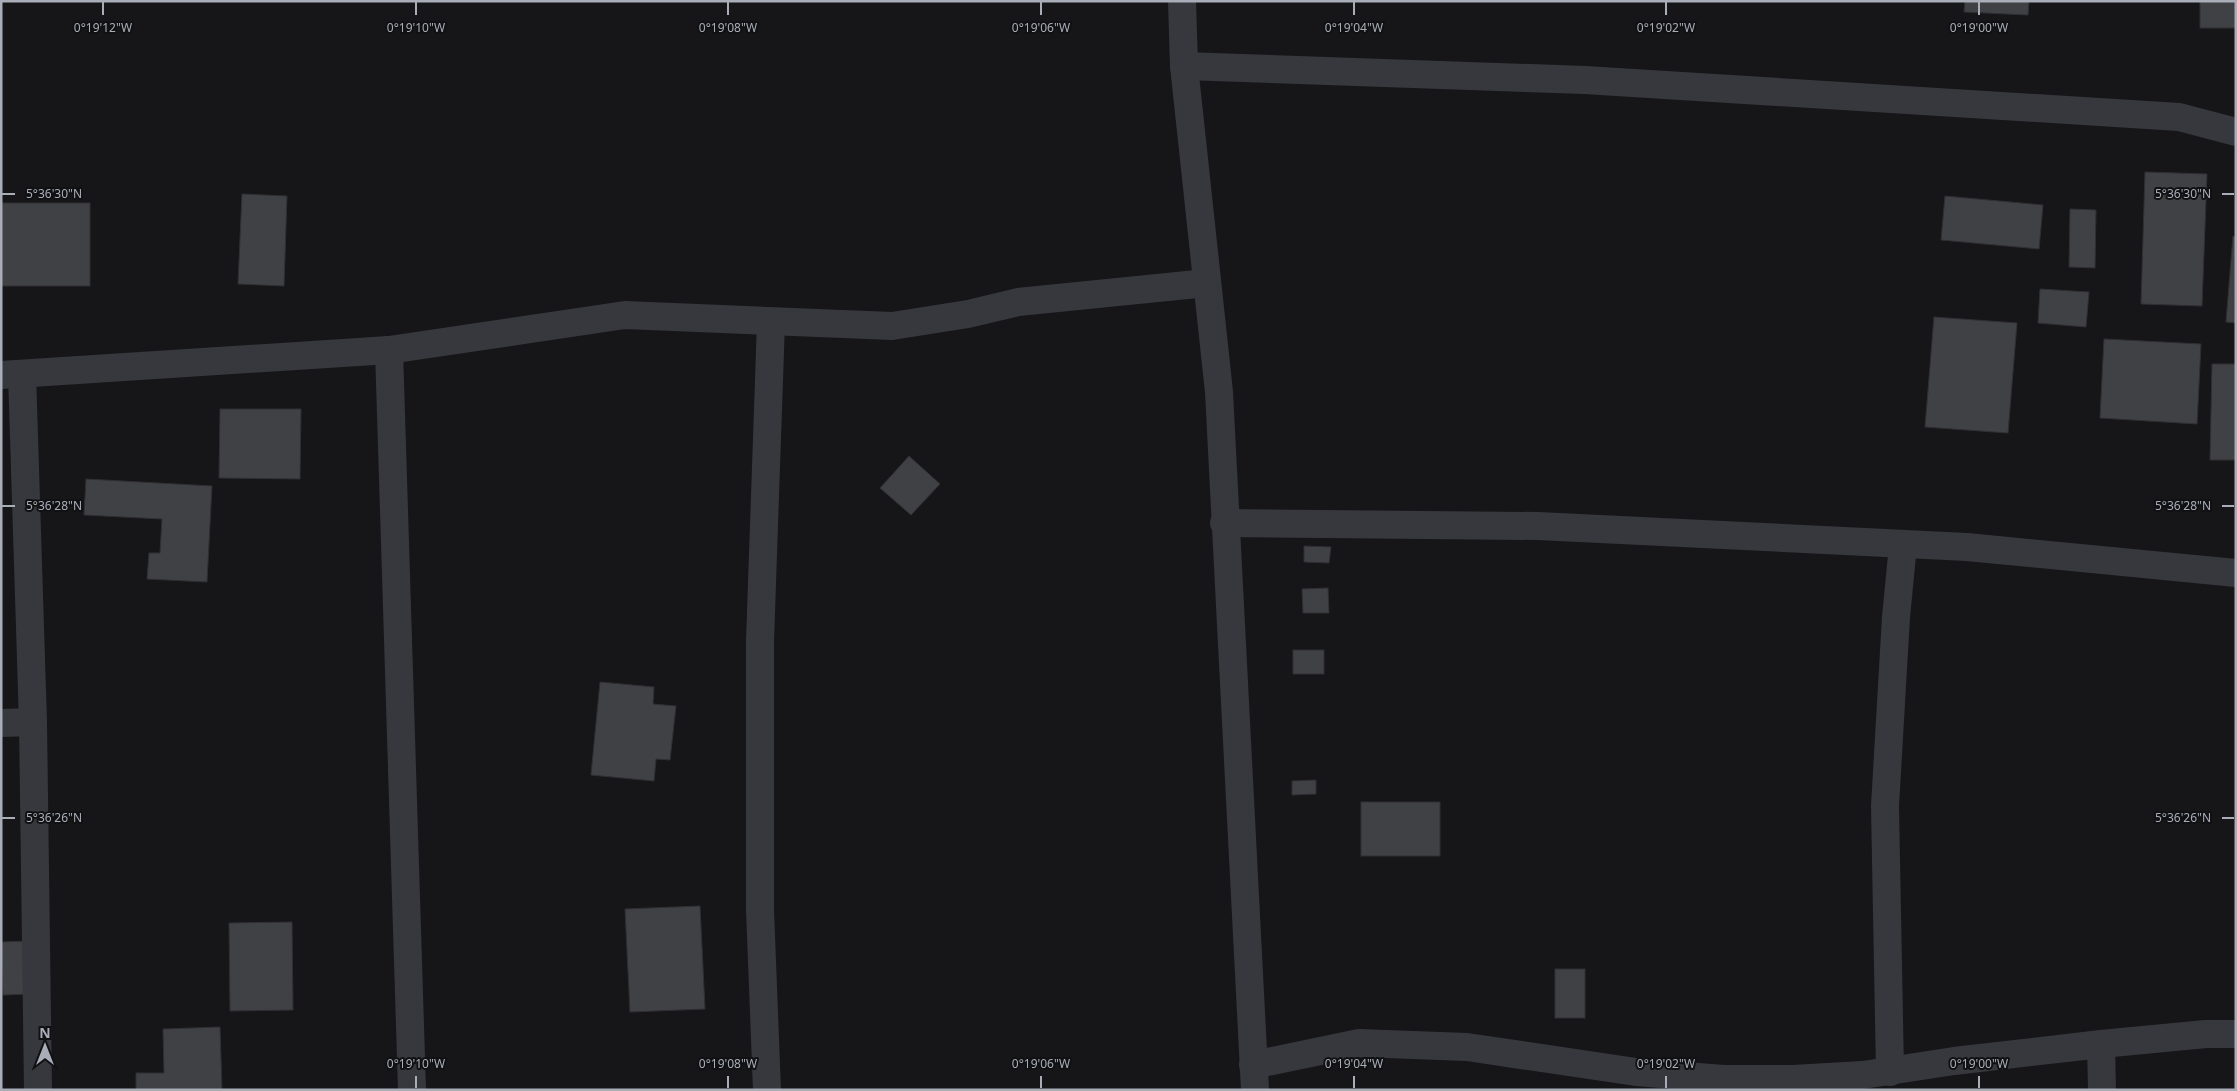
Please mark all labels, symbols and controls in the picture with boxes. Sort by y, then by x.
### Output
text: 0°19'12"W [74,19,132,36]
text: 0°19'10"W [387,19,445,36]
text: 0°19'08"W [699,19,757,36]
text: 0°19'06"W [1012,19,1070,36]
text: 0°19'04"W [1325,19,1383,36]
text: 0°19'02"W [1637,19,1695,36]
text: 0°19'00"W [1950,19,2008,36]
text: 5°36'30"N [26,185,82,202]
text: 5°36'30"N [2155,185,2211,202]
text: 5°36'28"N [26,497,82,514]
text: 5°36'28"N [2155,497,2211,514]
text: 5°36'26"N [26,809,82,826]
text: 5°36'26"N [2155,809,2211,826]
north arrow [20,1021,70,1071]
text: N [39,1023,51,1042]
text: 0°19'10"W [387,1055,445,1072]
text: 0°19'08"W [699,1055,757,1072]
text: 0°19'06"W [1012,1055,1070,1072]
text: 0°19'04"W [1325,1055,1383,1072]
text: 0°19'02"W [1637,1055,1695,1072]
text: 0°19'00"W [1950,1055,2008,1072]

